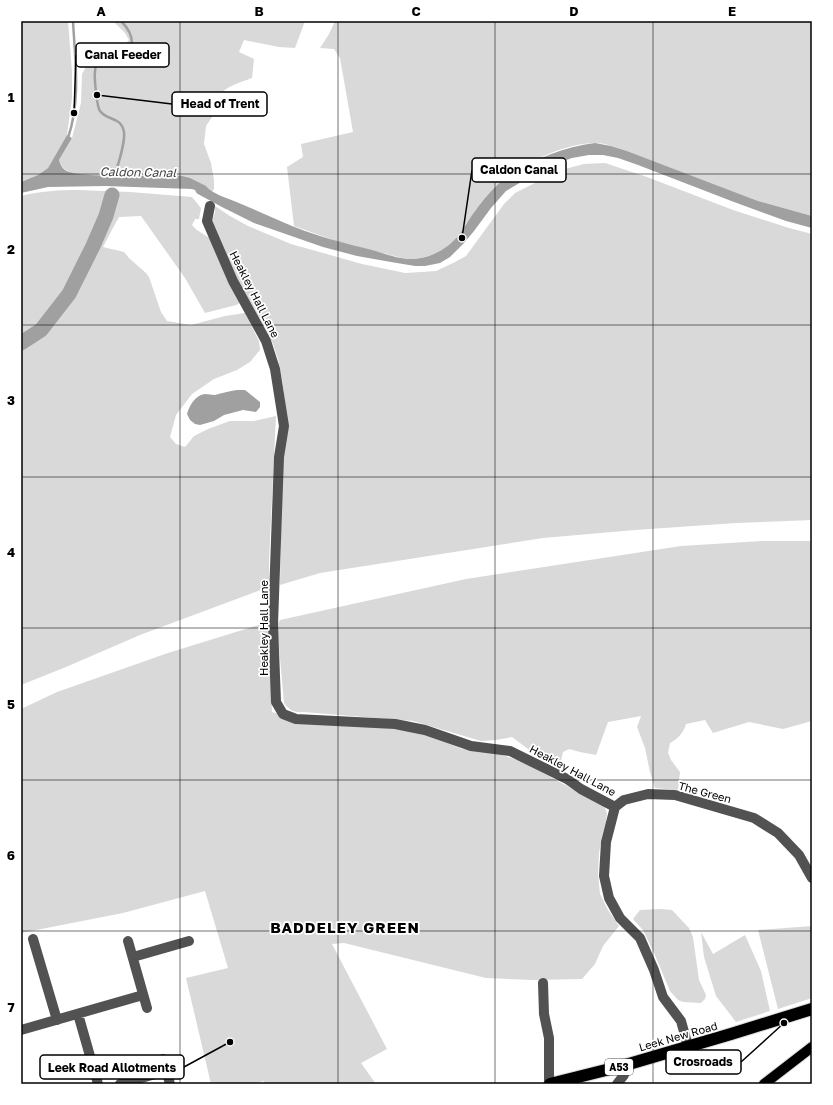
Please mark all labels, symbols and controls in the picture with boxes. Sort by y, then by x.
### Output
text: A [96,3,106,19]
text: B [254,3,264,19]
text: C [411,3,421,19]
text: D [569,3,579,19]
text: E [728,3,736,19]
callout: Canal Feeder [76,43,169,67]
text: Canal Feeder [84,47,162,62]
text: 1 [8,89,15,105]
callout: Head of Trent [172,92,267,116]
text: Head of Trent [180,96,260,111]
callout: Caldon Canal [472,158,566,182]
text: Caldon Canal [480,162,558,177]
water label: Caldon Canal [100,164,178,180]
text: 2 [7,241,15,257]
street label: Heakley Hall Lane [227,248,283,340]
text: 3 [7,392,15,408]
text: 4 [7,544,15,560]
street label: Heakley Hall Lane [257,580,270,676]
text: 5 [7,696,15,712]
street label: Heakley Hall Lane [528,742,618,798]
street label: The Green [677,779,733,805]
text: 6 [7,847,15,863]
district label: BADDELEY GREEN [270,918,420,936]
text: 7 [7,999,15,1015]
street label: Leek New Road [637,1019,719,1053]
callout: Crosroads [666,1050,741,1074]
text: Crosroads [673,1054,733,1069]
callout: Leek Road Allotments [40,1055,184,1079]
road number: A53 [605,1059,633,1075]
text: Leek Road Allotments [48,1060,176,1075]

